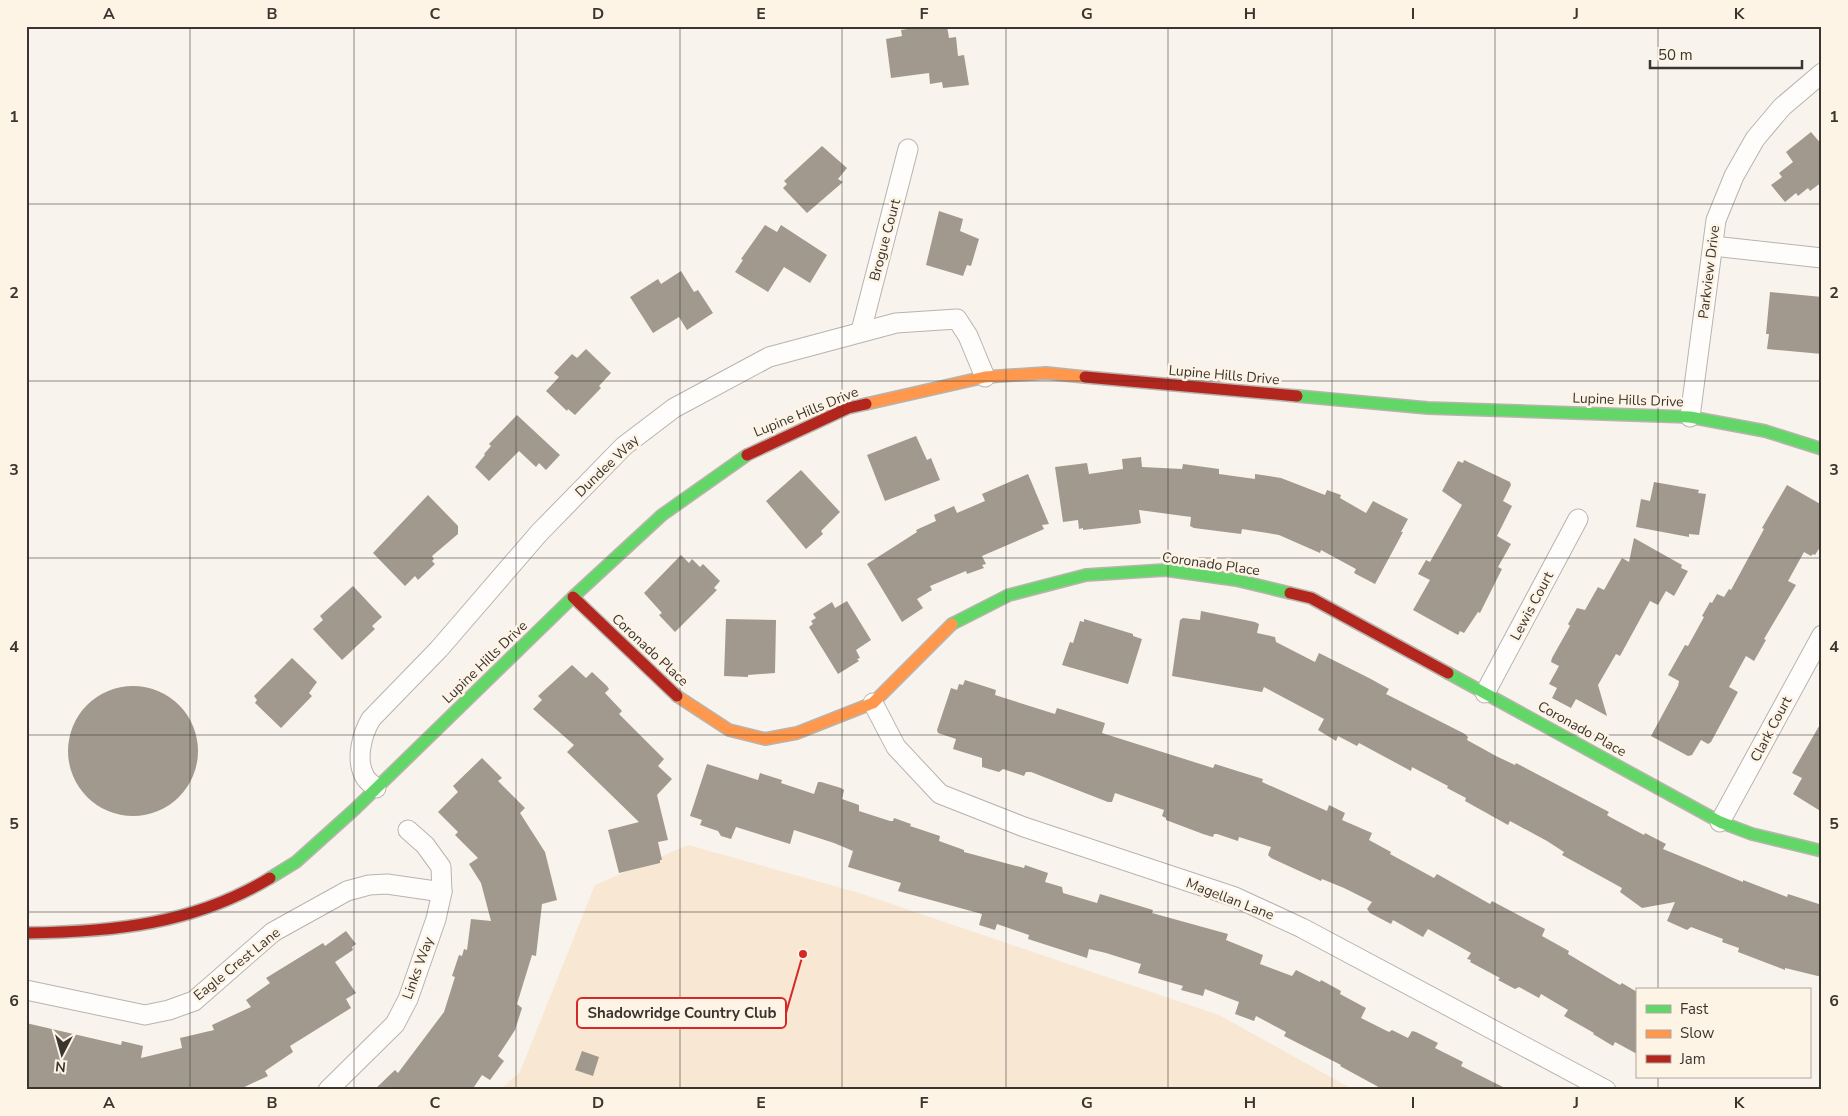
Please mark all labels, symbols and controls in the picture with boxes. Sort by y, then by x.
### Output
text: A [103,3,115,25]
text: B [266,3,278,25]
text: C [430,3,441,25]
text: D [592,3,604,25]
text: E [756,3,766,25]
text: F [920,3,929,25]
text: G [1081,3,1093,25]
text: H [1244,3,1256,25]
text: I [1411,3,1415,25]
text: J [1572,3,1579,25]
text: K [1734,3,1746,25]
scale bar [1650,38,1803,70]
text: 50 m [1658,45,1693,65]
text: 1 [9,106,19,128]
text: 1 [1829,106,1839,128]
street label: Brogue Court [865,197,905,283]
street label: Parkview Drive [1694,224,1724,320]
text: 2 [9,282,19,304]
text: 2 [1829,282,1839,304]
street label: Lupine Hills Drive [1168,361,1280,389]
street label: Lupine Hills Drive [751,382,861,442]
street label: Lupine Hills Drive [1572,389,1684,411]
street label: Dundee Way [571,430,644,501]
text: 3 [9,459,19,481]
text: 3 [1829,459,1839,481]
street label: Coronado Place [1161,548,1261,580]
street label: Lewis Court [1506,568,1558,644]
street label: Coronado Place [607,609,693,691]
street label: Lupine Hills Drive [438,616,532,708]
text: 4 [9,636,19,658]
text: 4 [1829,636,1839,658]
street label: Clark Court [1746,693,1796,765]
street label: Coronado Place [1534,697,1630,761]
text: 5 [9,813,19,835]
text: 5 [1829,813,1839,835]
street label: Magellan Lane [1183,874,1277,924]
street label: Eagle Crest Lane [190,923,284,1005]
street label: Links Way [398,933,438,1002]
legend [1636,988,1810,1078]
text: 6 [9,990,19,1012]
text: 6 [1829,990,1839,1012]
callout: Shadowridge Country Club [577,998,786,1028]
text: Fast [1680,999,1709,1019]
text: Shadowridge Country Club [587,1003,777,1023]
text: Slow [1680,1023,1715,1043]
north arrow [38,1028,88,1078]
text: Jam [1679,1049,1706,1069]
text: N [54,1056,67,1076]
text: A [103,1092,115,1114]
text: B [266,1092,278,1114]
text: C [430,1092,441,1114]
text: D [592,1092,604,1114]
text: E [756,1092,766,1114]
text: F [920,1092,929,1114]
text: G [1081,1092,1093,1114]
text: H [1244,1092,1256,1114]
text: I [1411,1092,1415,1114]
text: J [1572,1092,1579,1114]
text: K [1734,1092,1746,1114]

